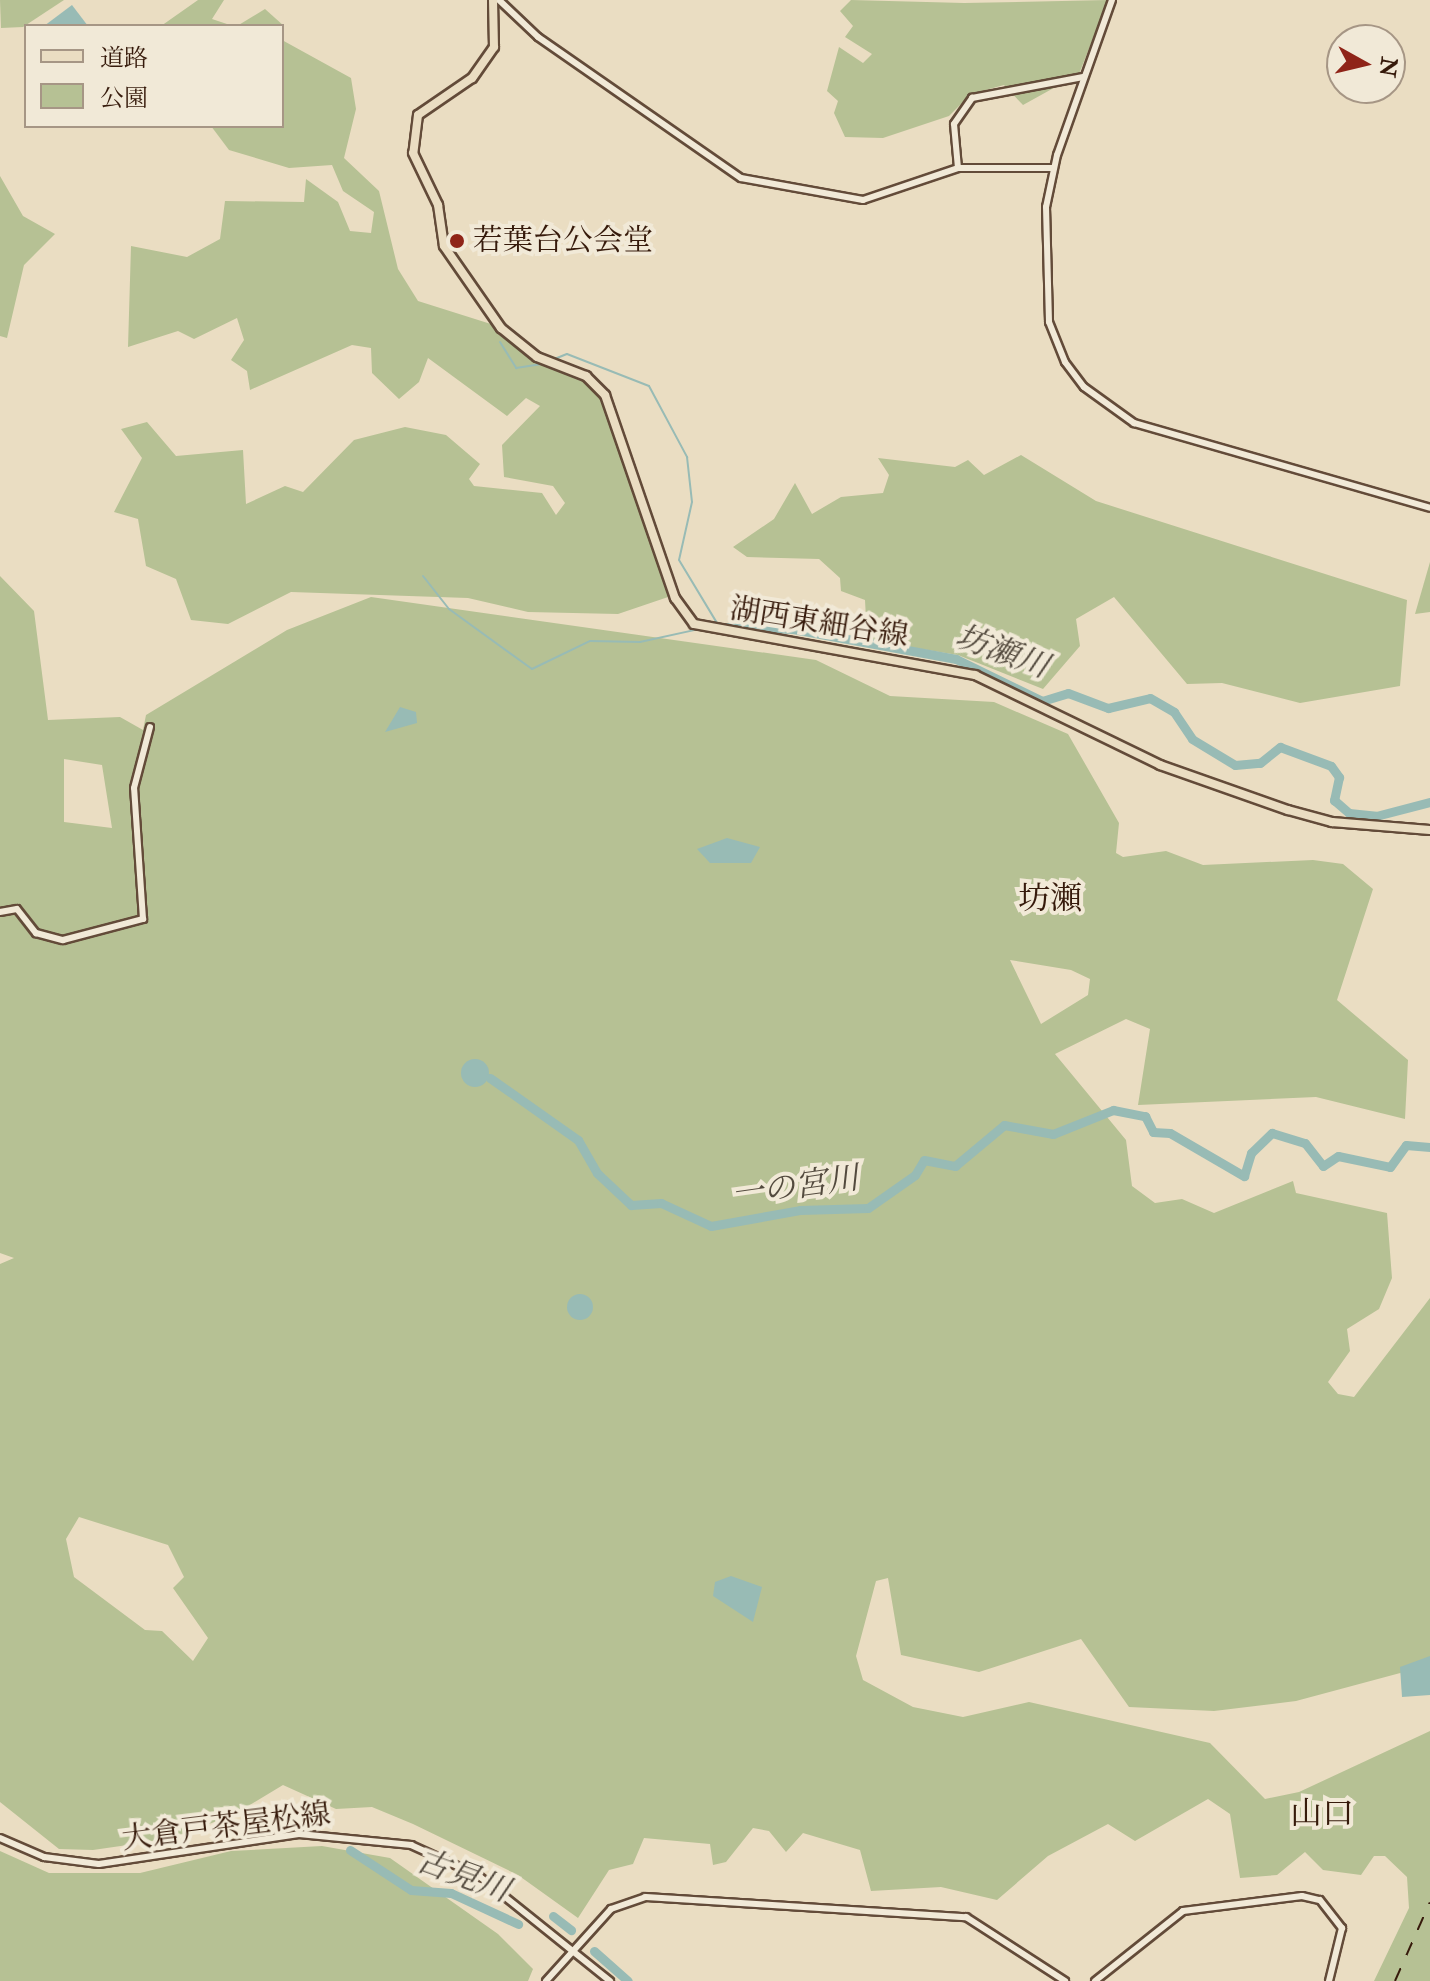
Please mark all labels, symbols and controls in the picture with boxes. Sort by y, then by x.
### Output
legend [24,24,284,128]
north arrow [1326,24,1406,104]
text: 道路 [100,43,148,74]
text: N [1373,55,1403,79]
text: 公園 [100,83,148,114]
place label: 若葉台公会堂 [473,223,653,259]
marker: 若葉台公会堂 [448,232,466,250]
street label: 湖西東細谷線 [727,591,911,655]
water label: 坊瀬川 [950,618,1054,686]
district label: 坊瀬 [1018,880,1082,918]
water label: 一の宮川 [729,1159,861,1215]
district label: 山口 [1290,1795,1354,1833]
street label: 大倉戸茶屋松線 [120,1796,332,1858]
water label: 古見川 [411,1842,515,1910]

